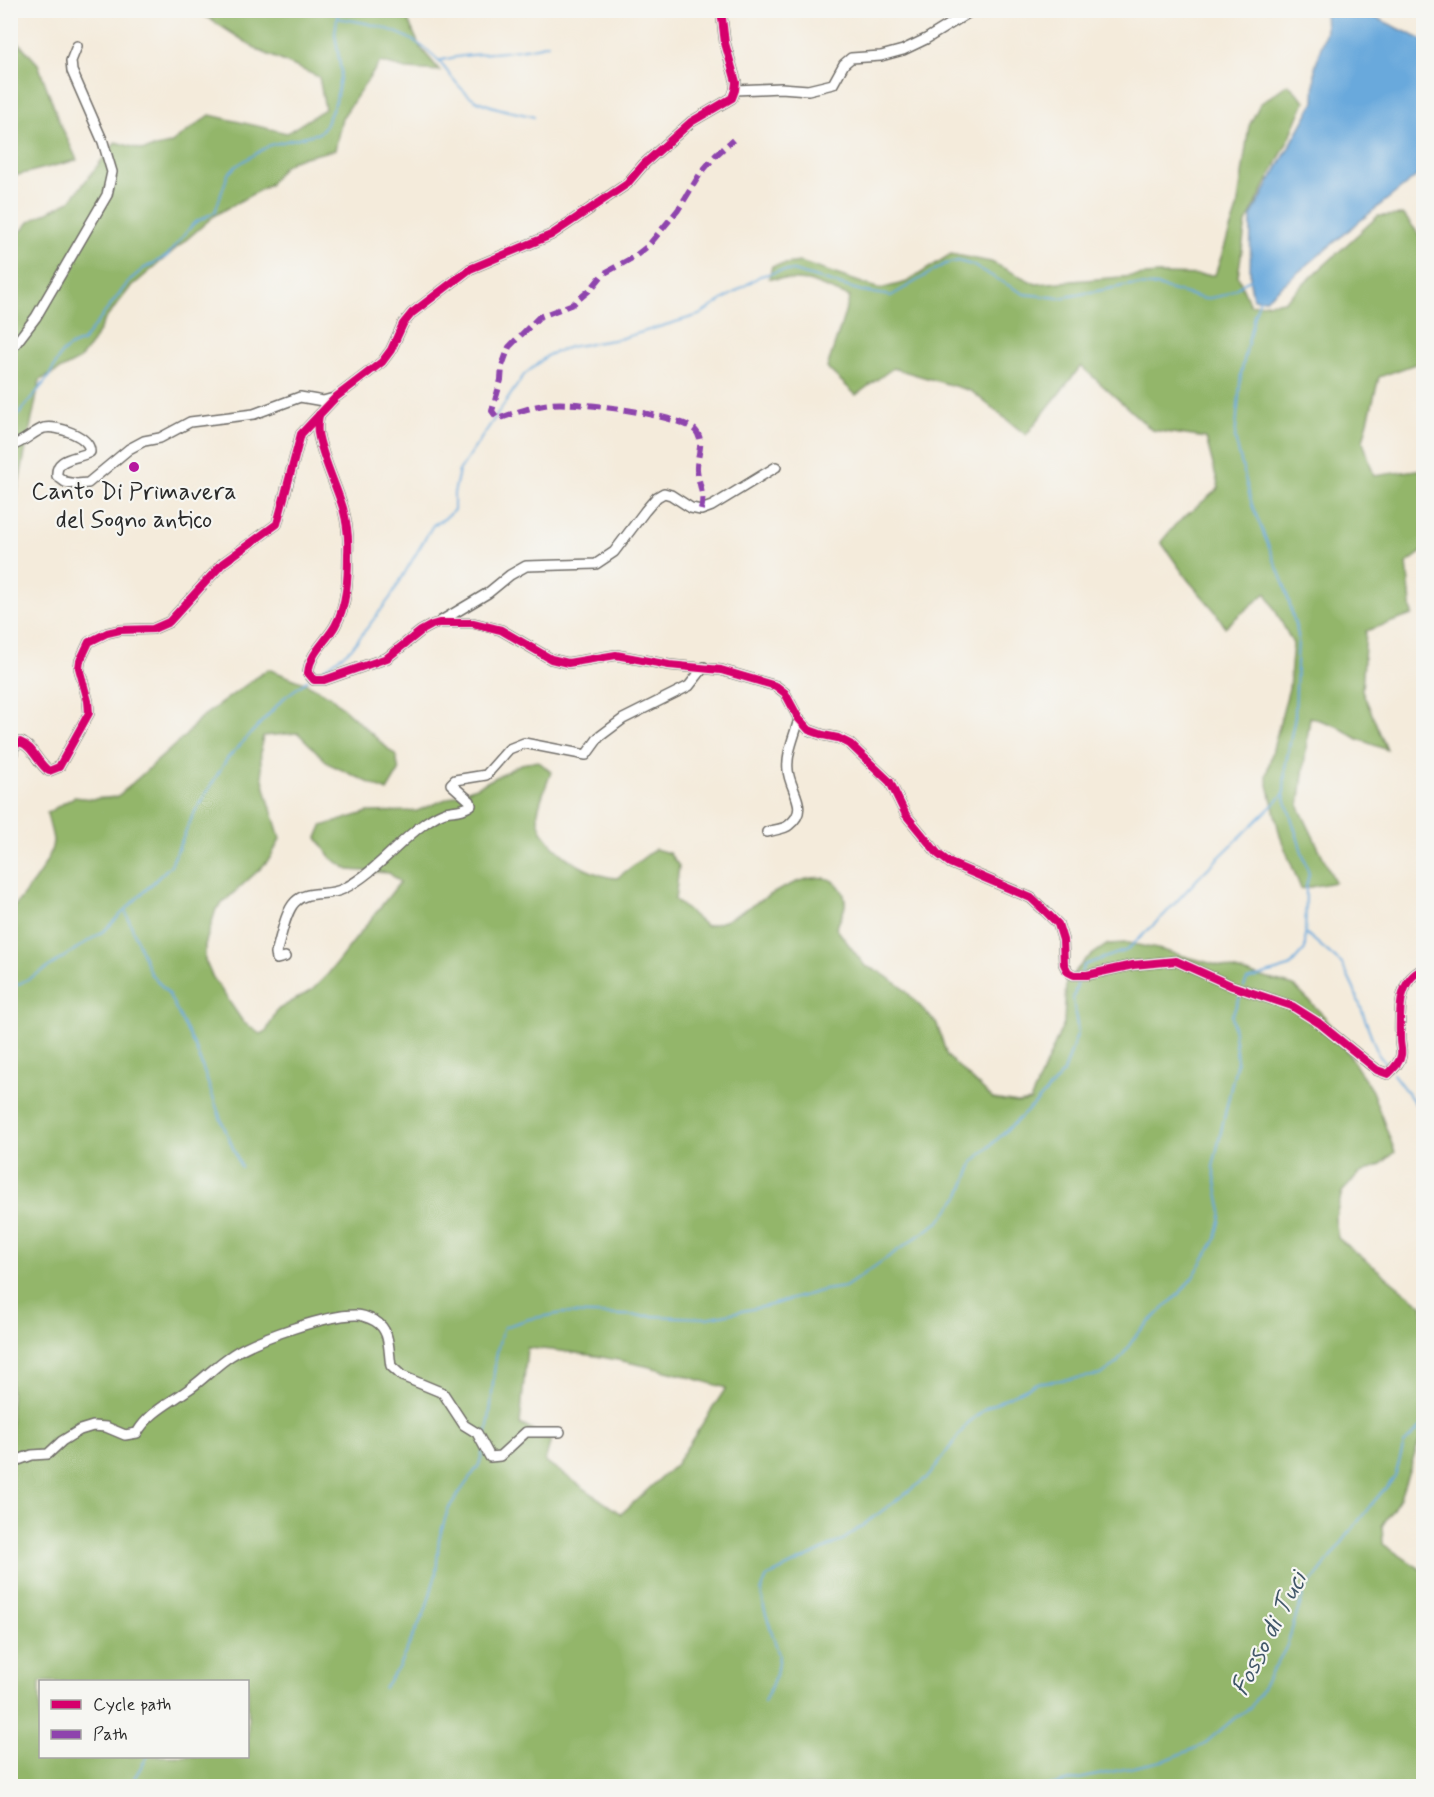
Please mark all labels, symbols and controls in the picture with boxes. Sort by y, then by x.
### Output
marker: Canto Di Primavera del Sogno antico [127,460,141,474]
place label: Canto Di Primavera del Sogno antico [31,477,237,536]
water label: Fosso di Tuci [1224,1564,1316,1702]
legend [39,1680,249,1758]
text: Cycle path [93,1693,171,1717]
text: Path [93,1723,128,1747]

